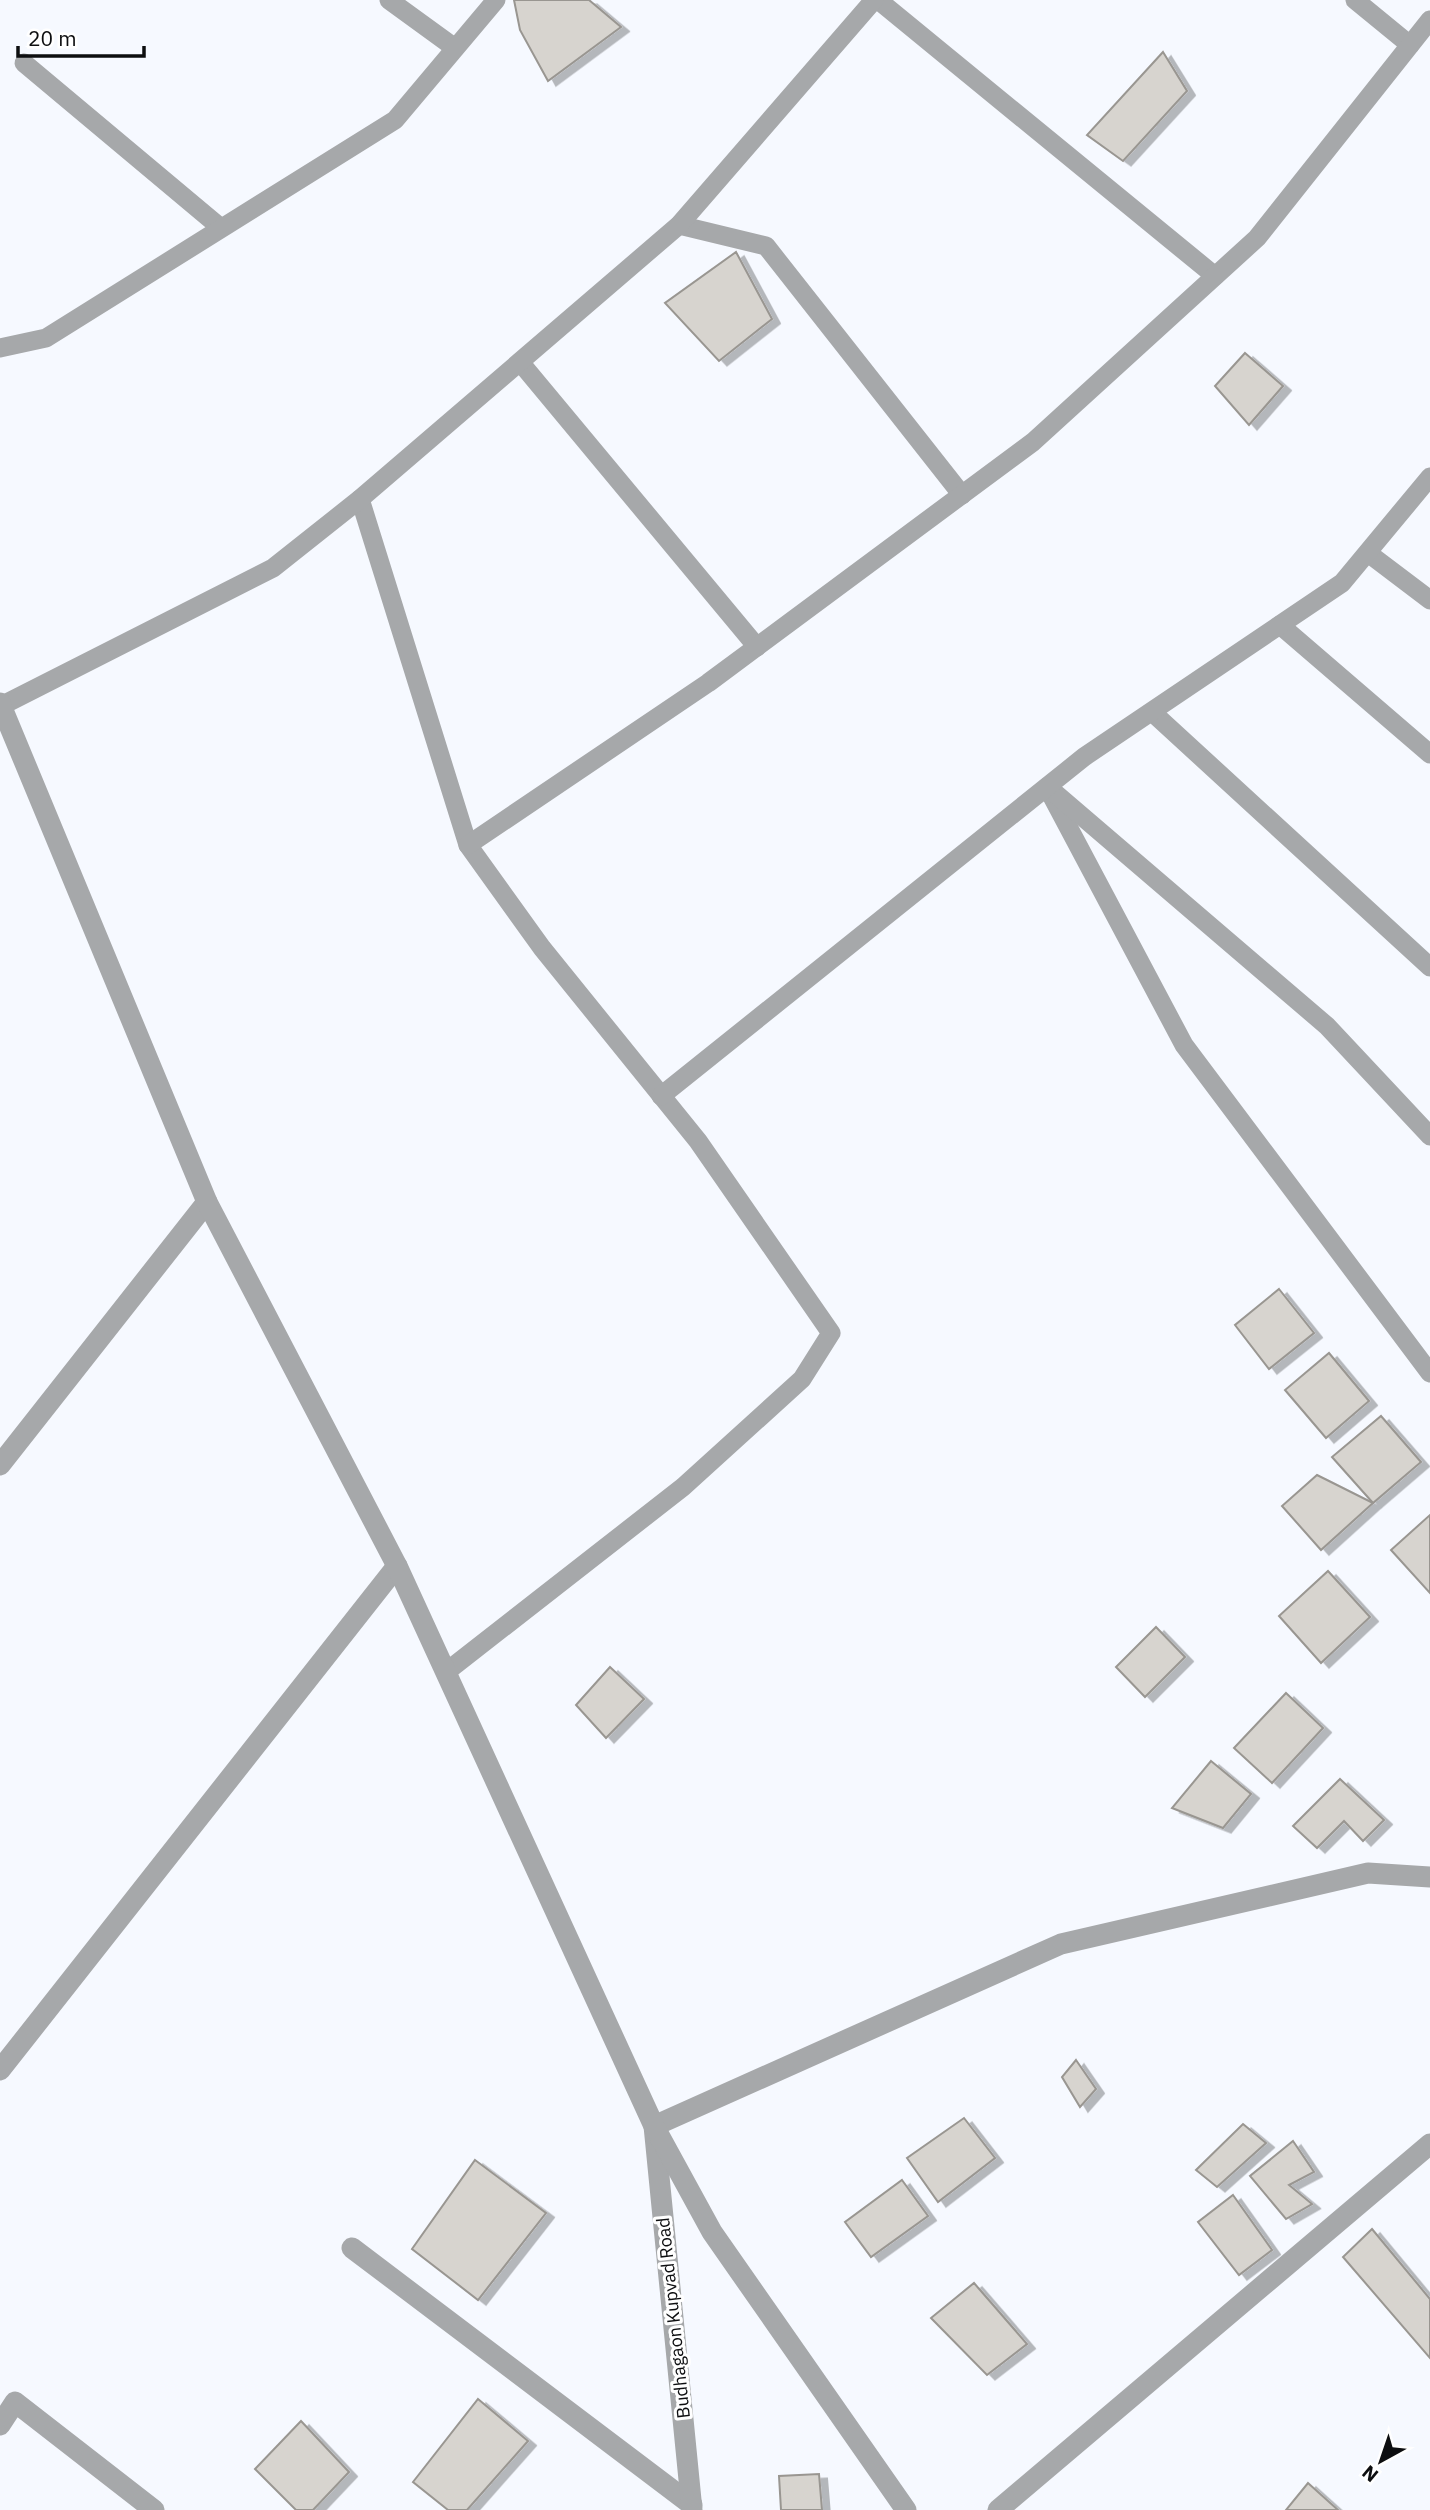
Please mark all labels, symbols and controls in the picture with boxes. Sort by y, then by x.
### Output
scale bar [18,14,144,58]
text: 20 m [28,24,77,52]
street label: Budhagaon Kupvad Road [651,2216,695,2420]
north arrow [1346,2426,1416,2496]
text: N [1357,2460,1383,2488]

